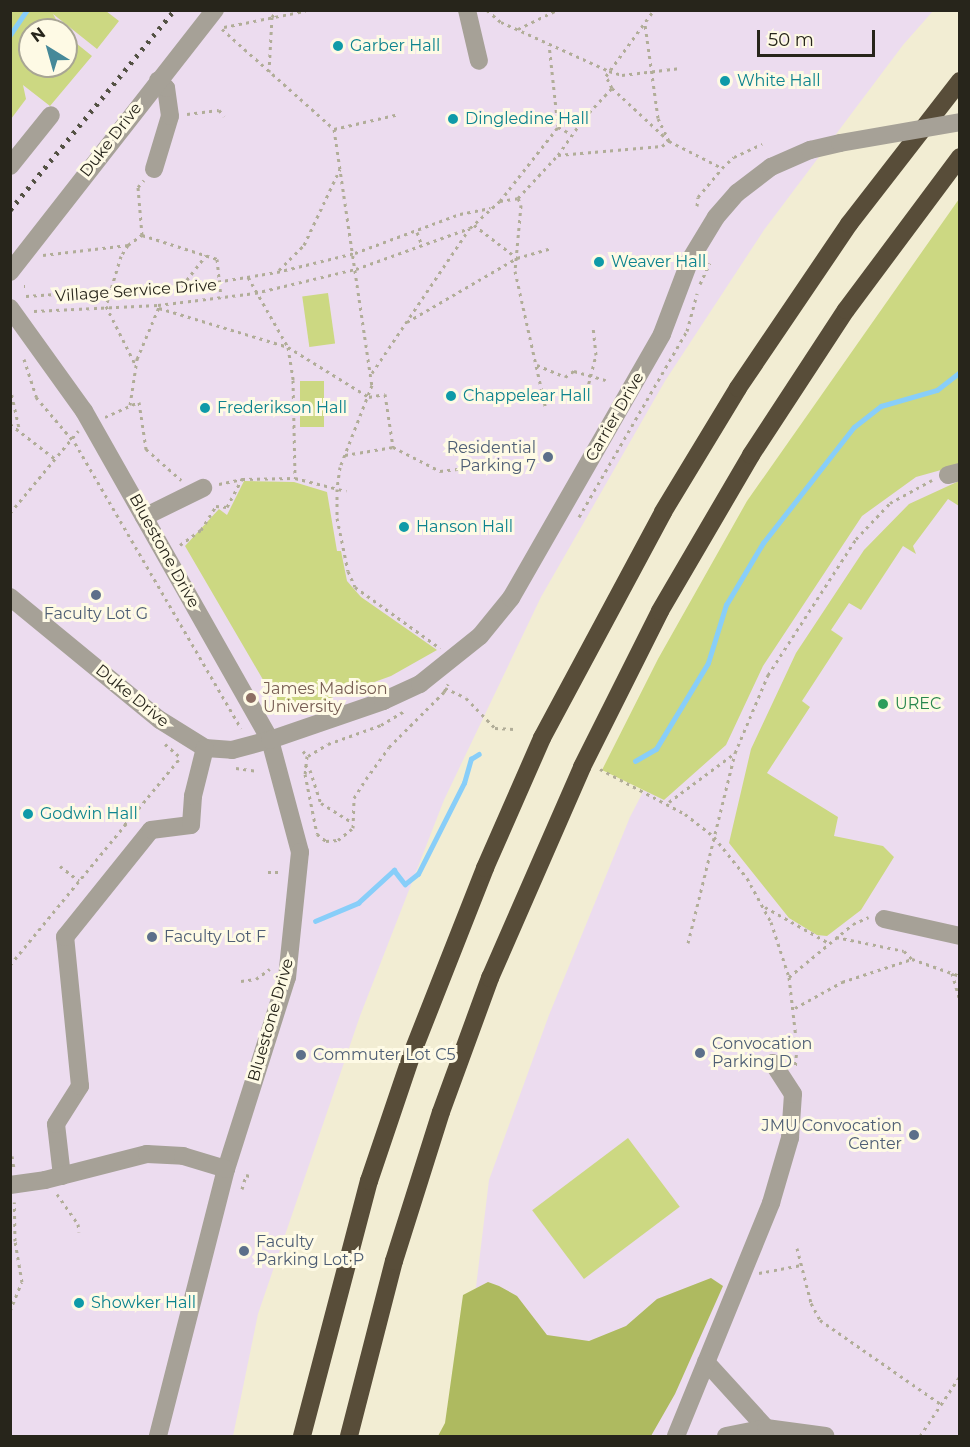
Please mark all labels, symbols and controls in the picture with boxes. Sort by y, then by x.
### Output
north arrow [18,18,78,78]
scale bar [760,18,878,56]
text: N [27,23,49,46]
text: 50 m [768,29,814,51]
place label: Garber Hall [350,36,440,56]
marker: Garber Hall [331,39,345,53]
place label: White Hall [737,71,821,91]
marker: White Hall [718,74,732,88]
street label: Duke Drive [76,99,146,181]
place label: Dingledine Hall [465,109,589,129]
marker: Dingledine Hall [446,112,460,126]
place label: Weaver Hall [611,252,706,272]
marker: Weaver Hall [592,255,606,269]
street label: Village Service Drive [55,276,217,306]
street label: Carrier Drive [582,369,648,465]
place label: Chappelear Hall [463,386,591,406]
marker: Chappelear Hall [444,389,458,403]
place label: Frederikson Hall [217,398,347,418]
marker: Frederikson Hall [198,401,212,415]
place label: Residential Parking 7 [447,438,536,476]
marker: Residential Parking 7 [541,450,555,464]
street label: Bluestone Drive [125,491,203,611]
place label: Hanson Hall [416,517,513,537]
marker: Hanson Hall [397,520,411,534]
marker: Faculty Lot G [89,588,103,602]
place label: Faculty Lot G [44,604,148,624]
street label: Duke Drive [91,661,173,731]
place label: James Madison University [263,679,388,717]
marker: James Madison University [244,691,258,705]
place label: UREC [895,694,941,714]
marker: UREC [876,697,890,711]
place label: Godwin Hall [40,804,138,824]
marker: Godwin Hall [21,807,35,821]
place label: Faculty Lot F [164,927,266,947]
marker: Faculty Lot F [145,930,159,944]
street label: Bluestone Drive [244,956,298,1084]
place label: Convocation Parking D [712,1034,812,1072]
place label: Commuter Lot C5 [313,1045,455,1065]
marker: Convocation Parking D [693,1046,707,1060]
marker: Commuter Lot C5 [294,1048,308,1062]
place label: JMU Convocation Center [762,1116,902,1154]
marker: JMU Convocation Center [907,1128,921,1142]
place label: Faculty Parking Lot P [256,1232,364,1270]
marker: Faculty Parking Lot P [237,1244,251,1258]
place label: Showker Hall [91,1293,196,1313]
marker: Showker Hall [72,1296,86,1310]

